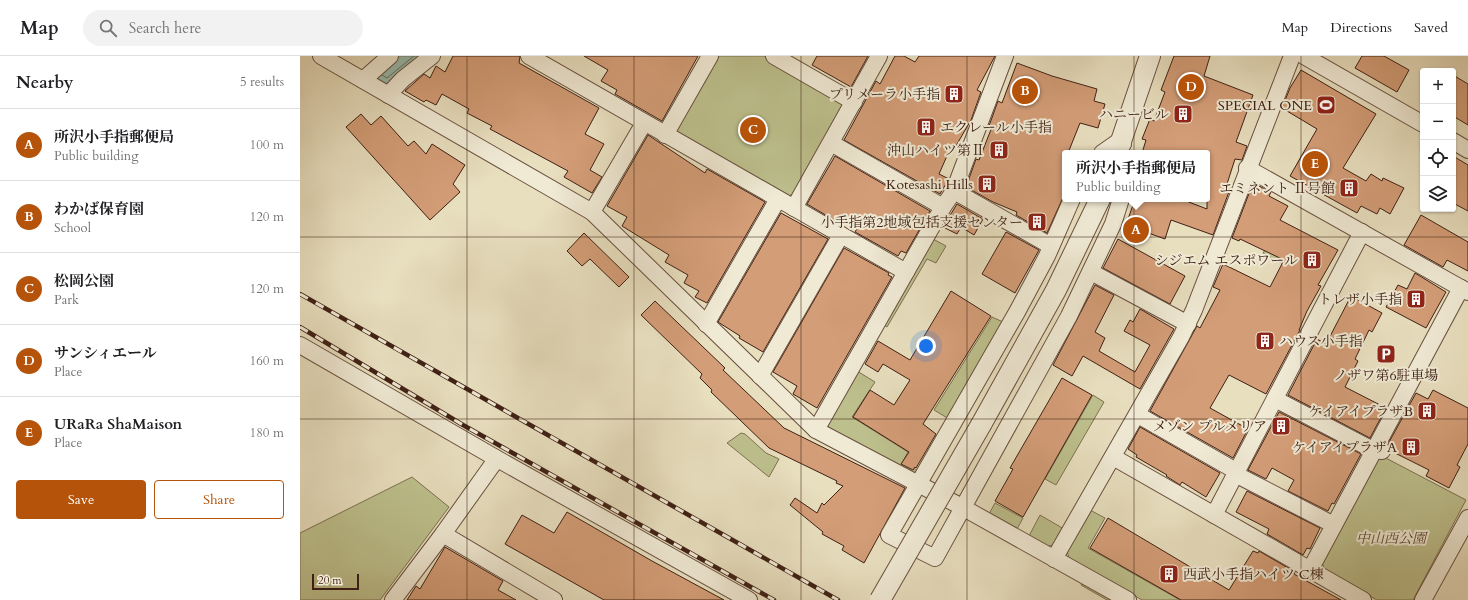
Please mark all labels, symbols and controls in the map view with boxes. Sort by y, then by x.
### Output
search box [83,10,363,46]
text: Map [20,15,59,41]
icon: search [97,17,119,39]
text: Search here [129,18,201,38]
text: Map [1282,18,1308,37]
text: Directions [1330,18,1392,37]
text: Saved [1414,18,1448,37]
map controls [1420,68,1456,212]
button: + [1420,68,1456,104]
text: Nearby [16,71,73,94]
pin: D [1178,72,1204,102]
text: 5 results [240,73,284,91]
pin: B [1012,76,1038,106]
building icon: プリメーラ小手指 [943,83,965,105]
place label: プリメーラ小手指 [829,85,940,104]
sports icon: SPECIAL ONE [1315,94,1337,116]
place label: SPECIAL ONE [1218,96,1312,115]
building icon: ハニービル [1172,103,1194,125]
button: − [1420,104,1456,140]
place label: ハニービル [1099,105,1169,124]
pin: C [740,115,766,145]
building icon: エクレール小手指 [915,116,937,138]
place label: エクレール小手指 [940,118,1052,137]
text: 所沢小手指郵便局 [54,127,174,147]
text: A [24,136,34,154]
text: 100 m [250,136,284,154]
building icon: 沖山ハイツ第Ⅱ [988,139,1010,161]
button: locate [1420,140,1456,176]
place label: 沖山ハイツ第Ⅱ [887,141,985,160]
text: Public building [54,147,139,165]
pin: E [1302,149,1328,179]
popup [1062,150,1210,202]
text: 所沢小手指郵便局 [1076,158,1196,178]
building icon: Kotesashi Hills [976,173,998,195]
place label: Kotesashi Hills [886,175,973,194]
button: layers [1420,176,1456,212]
building icon: エミネント Ⅱ号館 [1338,177,1360,199]
text: Public building [1076,178,1161,196]
place label: エミネント Ⅱ号館 [1219,179,1335,198]
text: わかば保育園 [54,199,144,219]
text: B [24,208,34,226]
text: 120 m [250,208,284,226]
building icon: 小手指第2地域包括支援センター [1026,211,1048,233]
place label: 小手指第2地域包括支援センター [820,213,1023,232]
pin: A [1123,215,1149,245]
text: School [54,219,91,237]
building icon: シジエム エスポワール [1301,249,1323,271]
place label: シジエム エスポワール [1155,251,1298,270]
text: 松岡公園 [54,271,114,291]
text: C [24,280,34,298]
text: 120 m [250,280,284,298]
building icon: トレザ小手指 [1405,288,1427,310]
place label: トレザ小手指 [1318,290,1402,309]
text: Park [54,291,79,309]
building icon: ハウス小手指 [1254,330,1276,352]
place label: ハウス小手指 [1279,332,1363,351]
your location [916,336,936,356]
text: サンシィエール [54,343,157,363]
parking icon: ノザワ第6駐車場 [1375,343,1397,365]
text: D [23,352,35,370]
text: 160 m [250,352,284,370]
text: Place [54,363,82,381]
place label: ノザワ第6駐車場 [1333,366,1439,385]
building icon: ケイアイプラザB [1416,400,1438,422]
place label: ケイアイプラザB [1309,402,1413,421]
text: URaRa ShaMaison [54,414,182,434]
building icon: メゾン プルメリア [1270,415,1292,437]
place label: メゾン プルメリア [1153,417,1267,436]
text: E [25,424,33,442]
text: 180 m [250,424,284,442]
text: Place [54,434,82,452]
building icon: ケイアイプラザA [1400,436,1422,458]
place label: ケイアイプラザA [1292,438,1397,457]
button: Save [16,480,146,519]
button: Share [154,480,284,519]
park label: 中山西公園 [1356,529,1428,548]
building icon: 西武小手指ハイツ C棟 [1158,563,1180,585]
place label: 西武小手指ハイツ C棟 [1183,565,1323,584]
scale bar [312,572,359,591]
text: 20 m [318,573,342,588]

